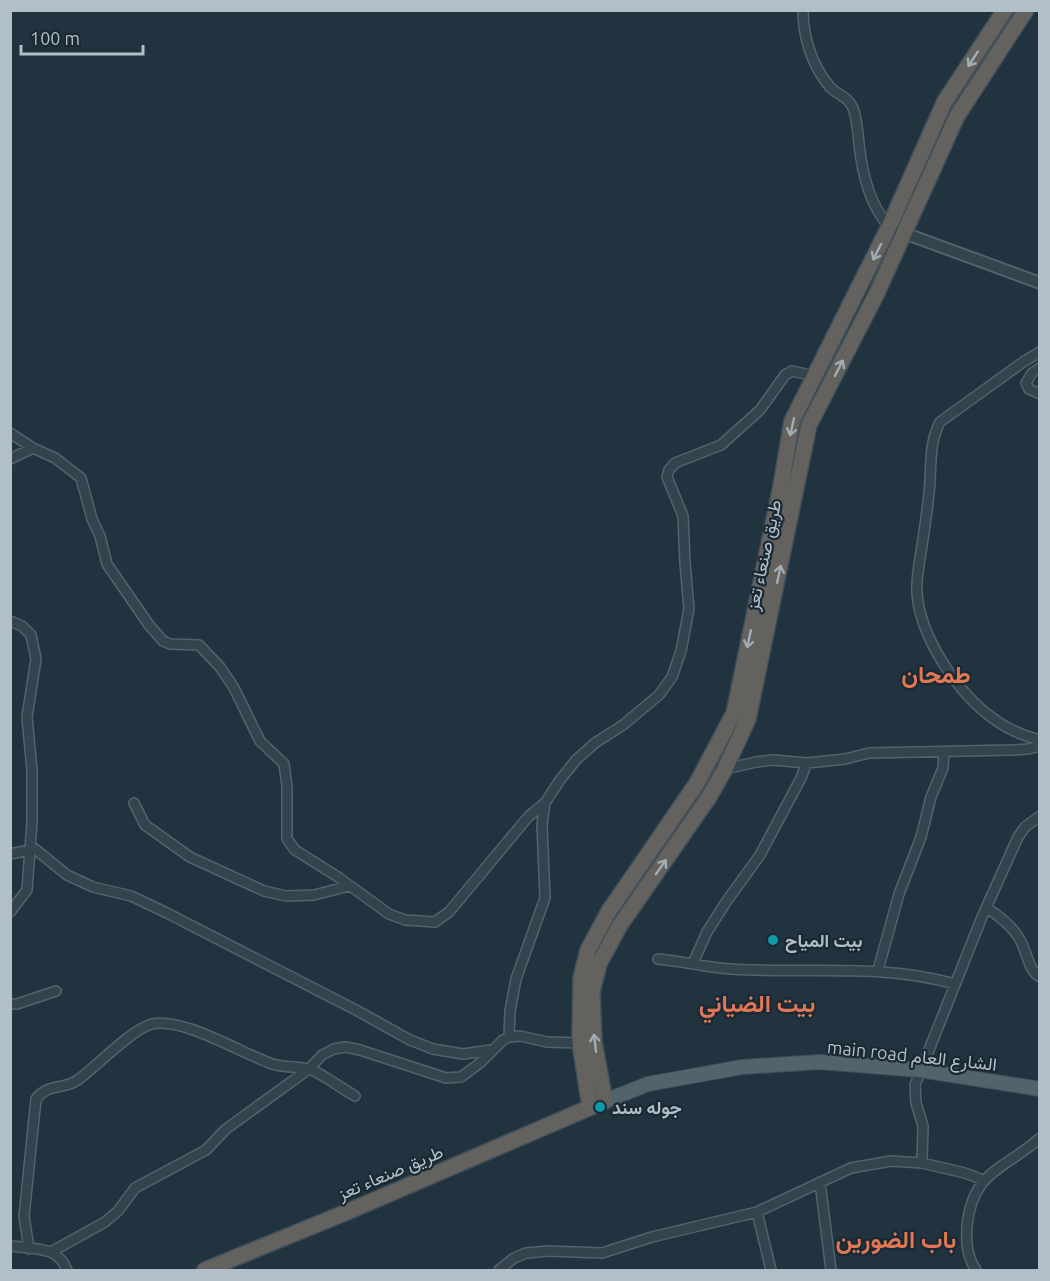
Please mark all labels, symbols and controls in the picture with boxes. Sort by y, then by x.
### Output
scale bar [21,18,142,56]
text: 100 m [30,28,80,48]
one-way arrow [967,51,979,67]
one-way arrow [870,243,882,261]
one-way arrow [834,359,845,377]
one-way arrow [785,417,797,436]
street label: طريق صنعاء تعز [741,498,786,614]
one-way arrow [773,564,785,583]
one-way arrow [743,629,755,648]
district label: طمحان [901,661,971,688]
one-way arrow [655,859,667,876]
place label: بيت المياح [785,930,862,953]
marker: بيت المياح [766,933,780,947]
district label: بيت الضياني [699,990,815,1024]
one-way arrow [590,1034,601,1054]
street label: main road الشارع العام [826,1036,998,1077]
place label: جوله سند [612,1097,682,1119]
marker: جوله سند [593,1100,607,1114]
street label: طريق صنعاء تعز [333,1141,447,1205]
district label: باب الضورين [836,1226,956,1255]

